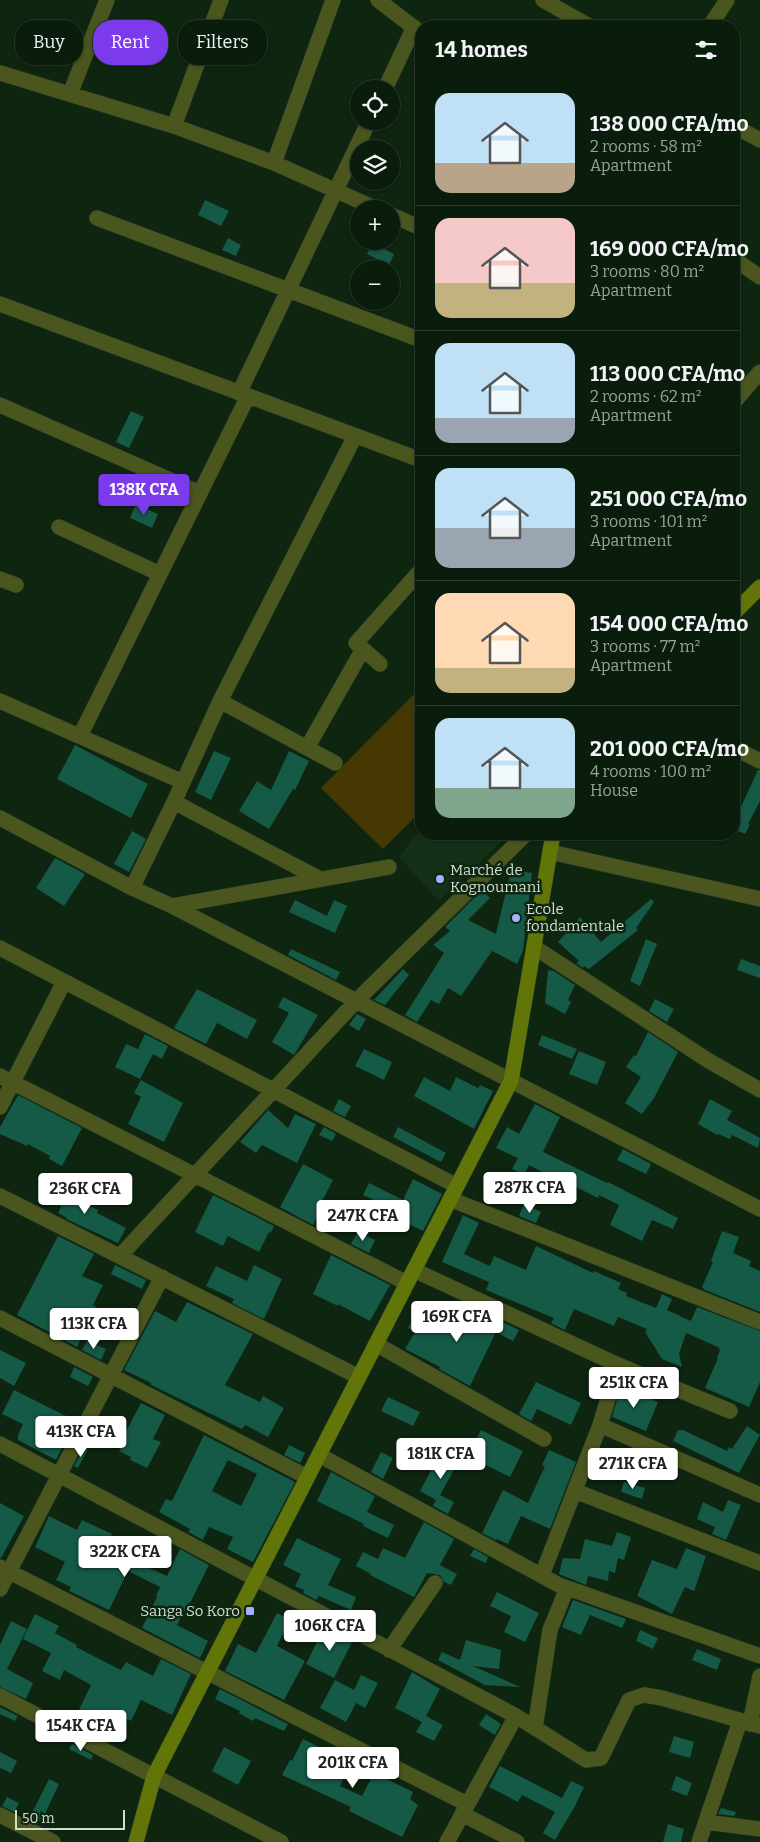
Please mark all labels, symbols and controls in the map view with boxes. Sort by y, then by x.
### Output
chip: Buy [15,20,83,65]
chip: Rent [93,20,168,65]
chip: Filters [178,20,267,65]
icon: filters [692,36,720,64]
text: 14 homes [435,37,528,63]
map controls [350,80,400,310]
button: locate [350,80,400,130]
text: 138 000 CFA/mo [590,111,749,137]
icon: home [475,113,535,173]
text: 2 rooms · 58 m² [590,137,702,156]
button: layers [350,140,400,190]
text: Apartment [590,156,672,175]
button: + [350,200,400,250]
text: 169 000 CFA/mo [590,236,749,262]
icon: home [475,238,535,298]
button: − [350,260,400,310]
text: 3 rooms · 80 m² [590,262,704,281]
text: Apartment [590,281,672,300]
text: 113 000 CFA/mo [590,361,745,387]
icon: home [475,363,535,423]
text: 2 rooms · 62 m² [590,387,702,406]
text: Apartment [590,406,672,425]
pin: 138K CFA [92,474,196,516]
text: 138K CFA [109,480,179,499]
text: 251 000 CFA/mo [590,486,747,512]
icon: home [475,488,535,548]
text: 3 rooms · 101 m² [590,512,707,531]
text: Apartment [590,531,672,550]
text: 154 000 CFA/mo [590,611,748,637]
icon: home [475,613,535,673]
text: 3 rooms · 77 m² [590,637,700,656]
text: Apartment [590,656,672,675]
text: 201 000 CFA/mo [590,736,749,762]
icon: home [475,738,535,798]
text: 4 rooms · 100 m² [590,762,711,781]
text: House [590,781,638,800]
place label: Marché de Kognoumani [450,861,541,896]
marker: Marché de Kognoumani [434,873,446,885]
place label: Ecole fondamentale [526,900,624,935]
marker: Ecole fondamentale [510,912,522,924]
pin: 236K CFA [33,1172,137,1215]
pin: 287K CFA [478,1172,582,1214]
text: 287K CFA [494,1178,566,1197]
text: 236K CFA [49,1179,121,1198]
pin: 247K CFA [311,1200,415,1242]
text: 247K CFA [328,1206,399,1225]
pin: 169K CFA [405,1300,509,1343]
text: 169K CFA [422,1307,492,1326]
pin: 113K CFA [42,1308,146,1350]
text: 113K CFA [61,1314,127,1333]
pin: 251K CFA [582,1366,686,1409]
text: 251K CFA [600,1373,668,1392]
pin: 413K CFA [29,1416,133,1458]
text: 413K CFA [46,1422,116,1441]
pin: 181K CFA [389,1438,493,1480]
text: 181K CFA [407,1444,475,1463]
pin: 271K CFA [581,1448,685,1490]
text: 271K CFA [599,1454,667,1473]
pin: 322K CFA [73,1536,177,1578]
text: 322K CFA [89,1542,161,1561]
place label: Sanga So Koro [140,1602,240,1620]
marker: Sanga So Koro [244,1605,256,1617]
pin: 106K CFA [278,1610,382,1652]
text: 106K CFA [295,1616,365,1635]
pin: 154K CFA [29,1710,133,1752]
text: 154K CFA [46,1716,116,1735]
pin: 201K CFA [301,1746,405,1789]
text: 201K CFA [318,1753,388,1772]
scale bar [15,1807,125,1830]
text: 50 m [22,1810,55,1827]

